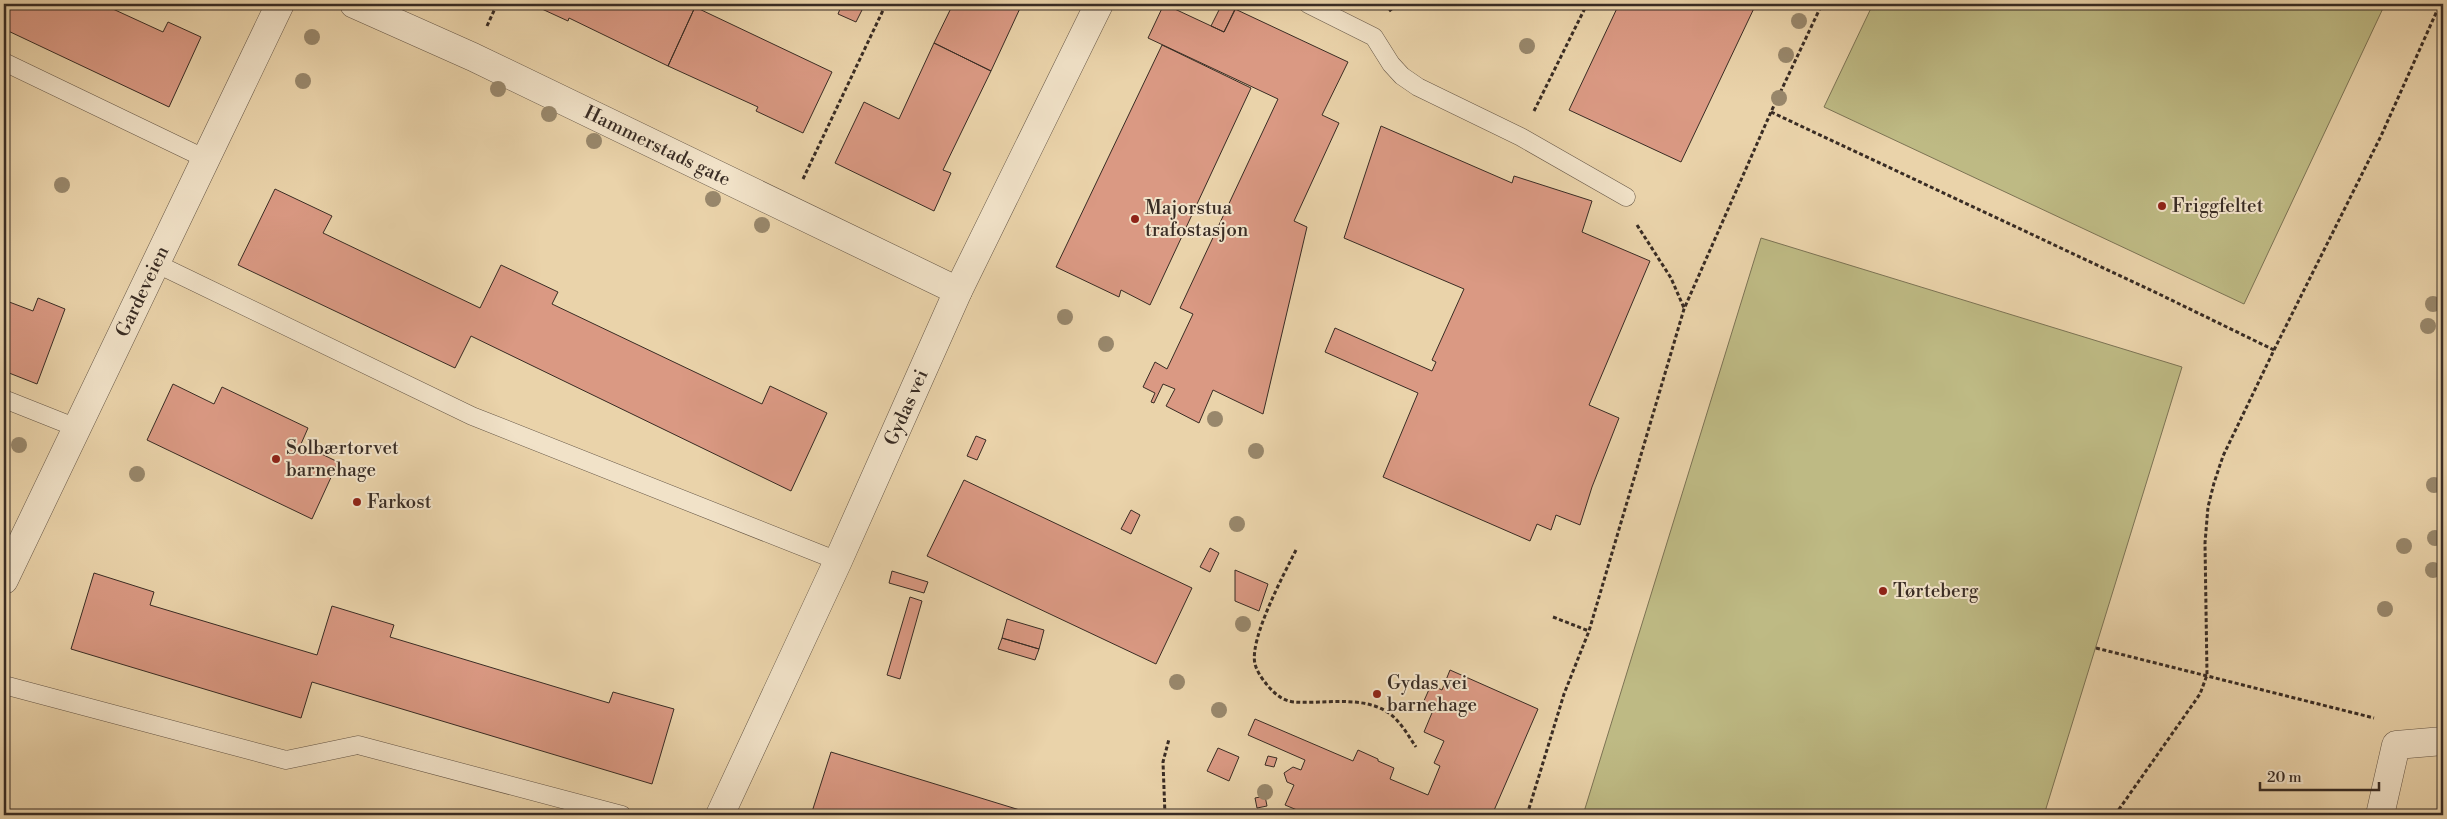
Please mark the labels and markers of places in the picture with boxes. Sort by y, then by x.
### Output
place label: Friggfeltet [2172,194,2264,218]
place label: Majorstua trafostasjon [1145,196,1248,242]
marker: Friggfeltet [2156,200,2168,212]
marker: Majorstua trafostasjon [1129,213,1141,225]
place label: Solbærtorvet barnehage [286,436,399,482]
marker: Solbærtorvet barnehage [270,453,282,465]
place label: Farkost [367,490,432,514]
marker: Farkost [351,496,363,508]
place label: Tørteberg [1893,579,1979,603]
marker: Tørteberg [1877,585,1889,597]
place label: Gydas vei barnehage [1387,671,1477,717]
marker: Gydas vei barnehage [1371,688,1383,700]

